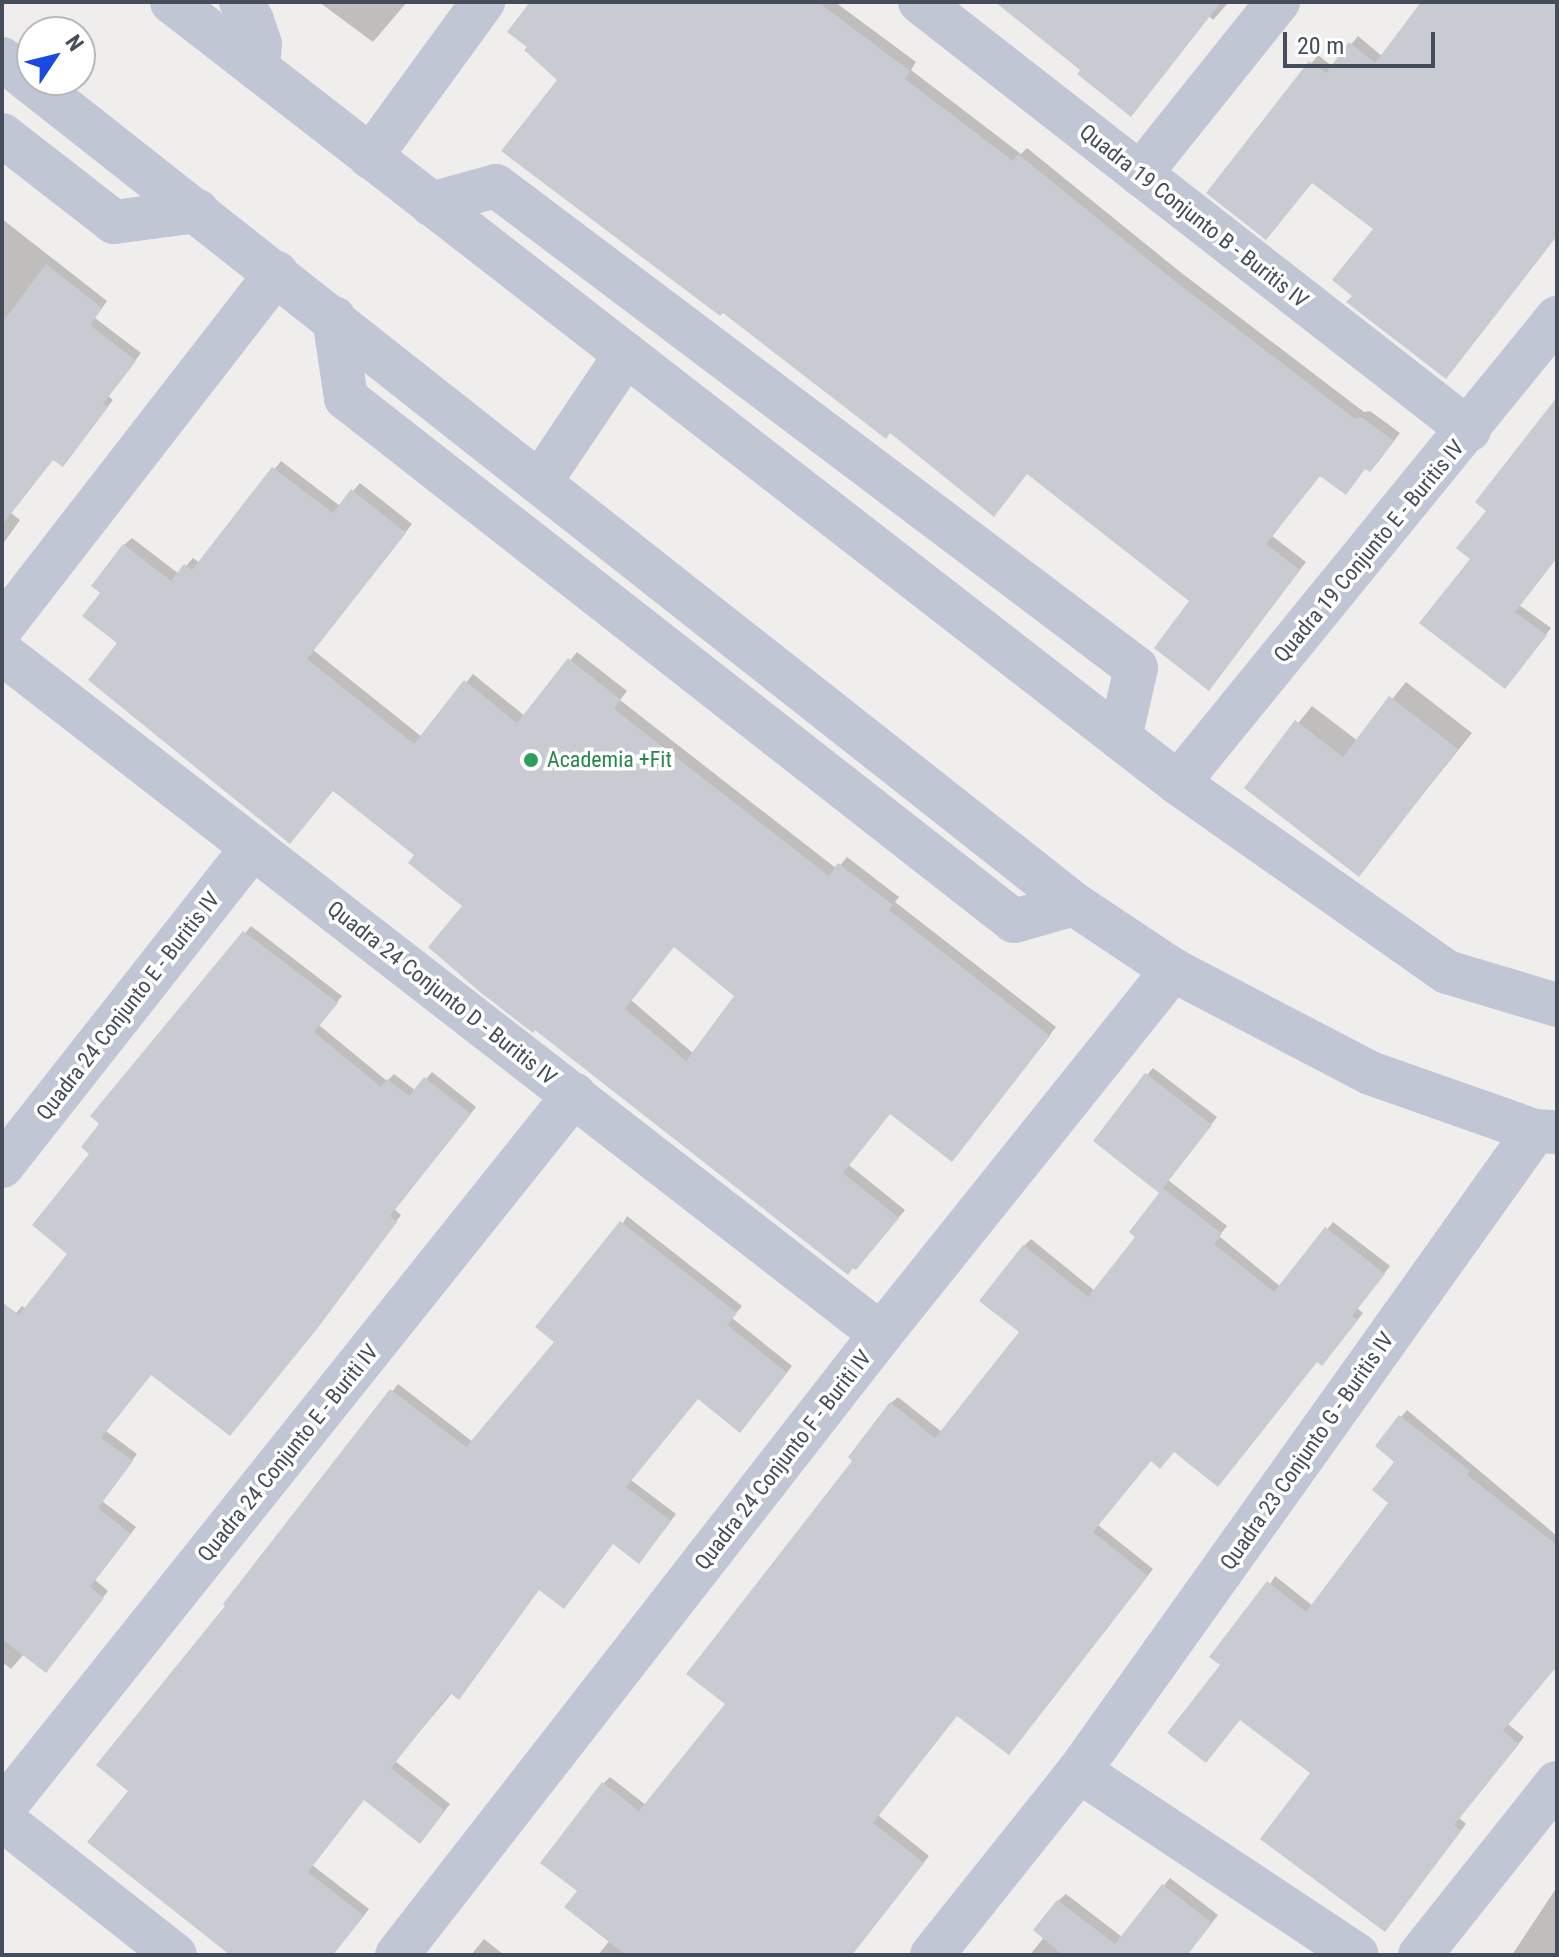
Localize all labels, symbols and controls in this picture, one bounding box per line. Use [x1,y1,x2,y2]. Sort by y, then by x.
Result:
north arrow [16,16,96,96]
scale bar [1287,16,1439,66]
text: N [60,30,89,56]
text: 20 m [1297,32,1344,60]
street label: Quadra 19 Conjunto B - Buritis IV [1074,118,1314,314]
street label: Quadra 19 Conjunto E - Buritis IV [1268,434,1470,668]
place label: Academia +Fit [547,747,672,773]
marker: Academia +Fit [522,751,540,769]
street label: Quadra 24 Conjunto E - Buritis IV [31,887,225,1125]
street label: Quadra 24 Conjunto D - Buritis IV [322,895,562,1091]
street label: Quadra 23 Conjunto G - Buritis IV [1215,1327,1399,1575]
street label: Quadra 24 Conjunto E - Buriti IV [192,1339,384,1567]
street label: Quadra 24 Conjunto F - Buriti IV [689,1345,877,1575]

